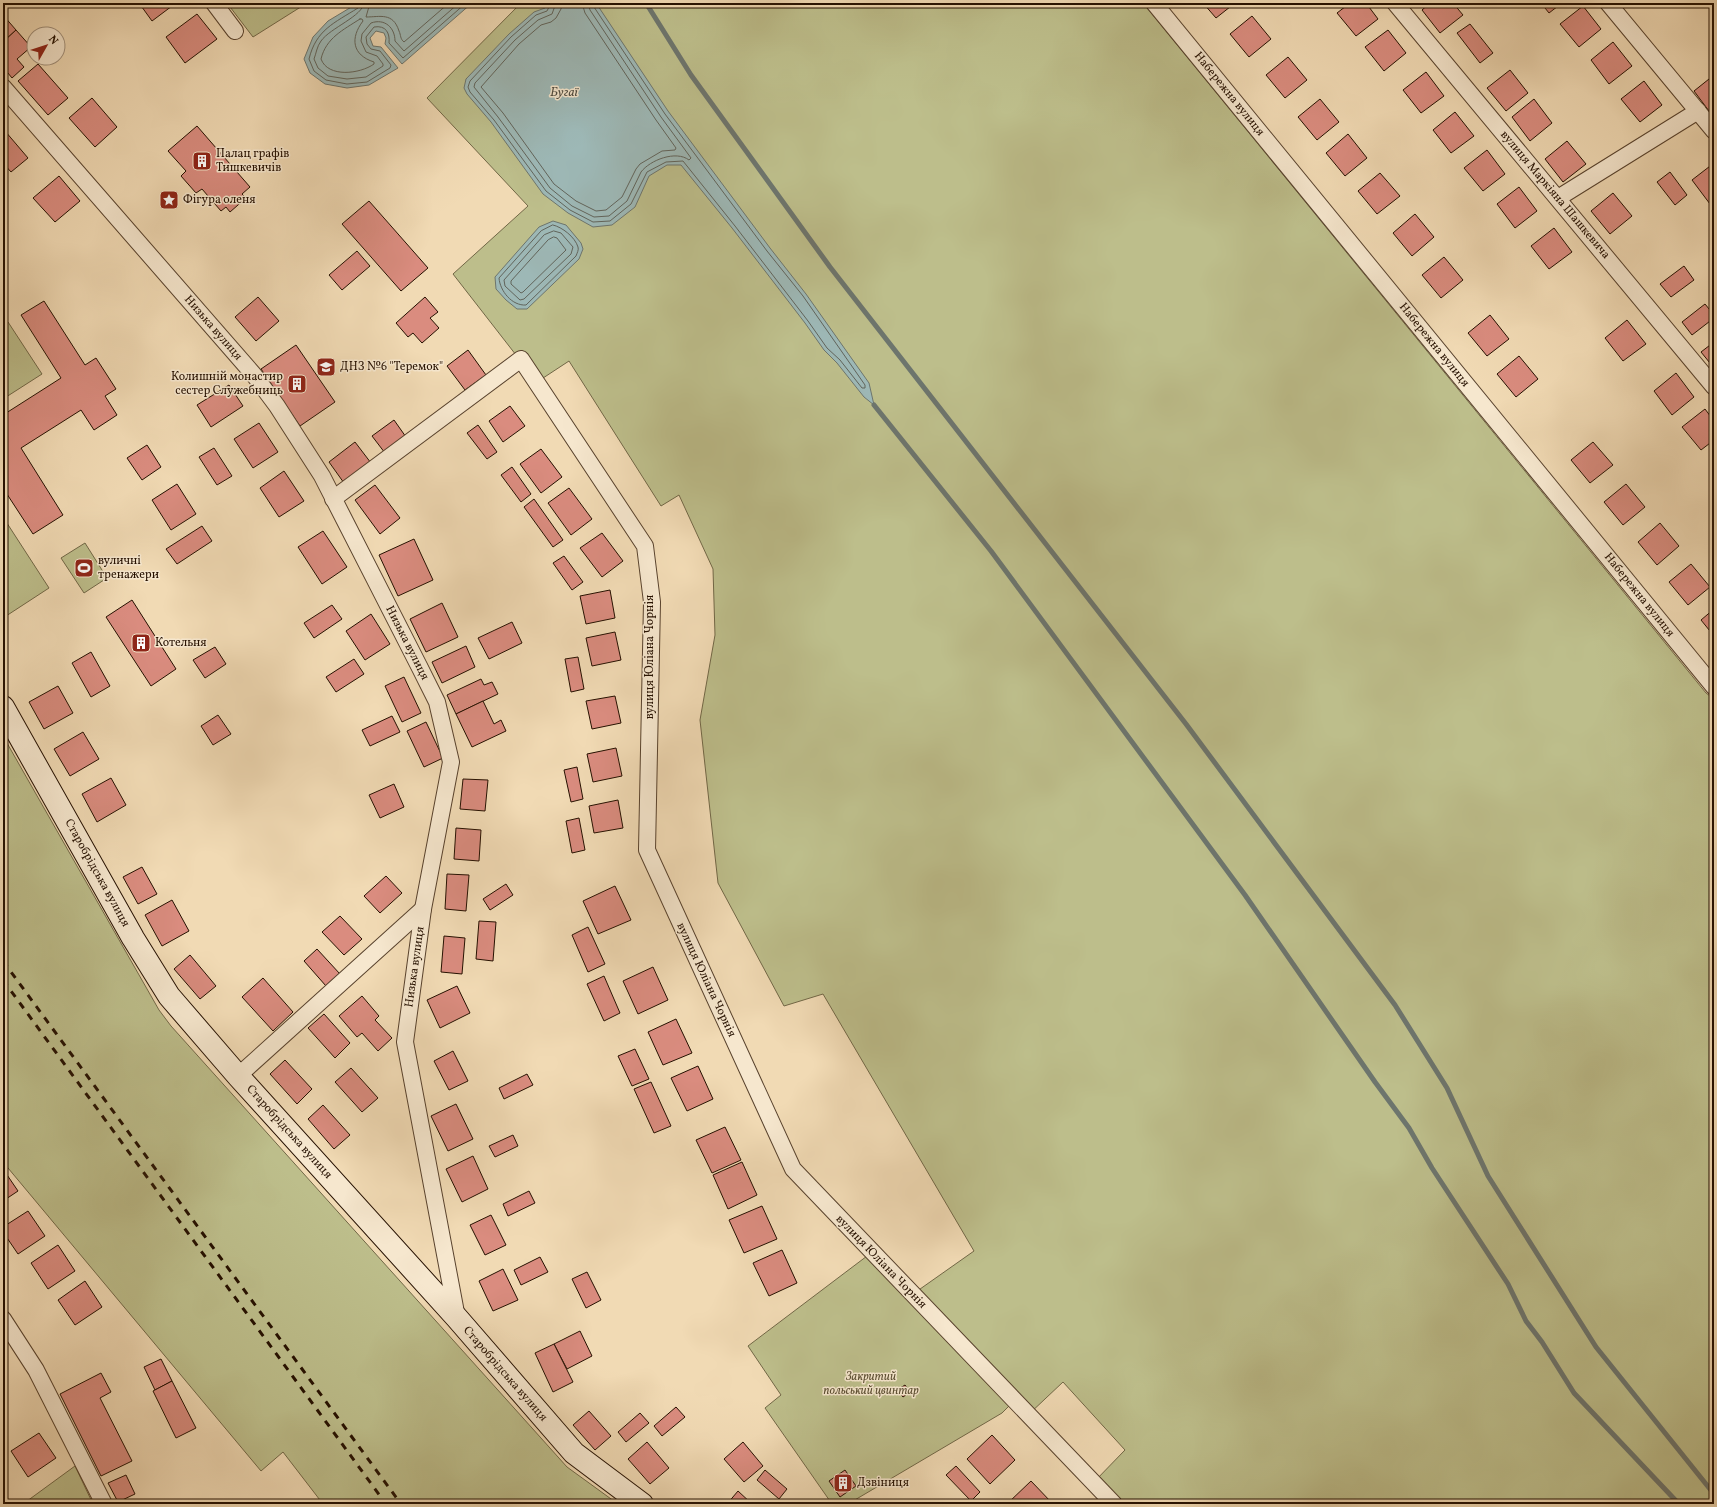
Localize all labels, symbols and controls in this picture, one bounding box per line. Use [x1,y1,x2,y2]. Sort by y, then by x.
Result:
north arrow [26,26,66,66]
text: N [44,33,61,48]
street label: Набережна вулиця [1190,49,1268,139]
water label: Бугаї [550,84,580,102]
street label: вулиця Маркіяна Шашкевича [1496,127,1614,263]
place label: Палац графів Тишкевичів [216,146,289,176]
building icon: Палац графів Тишкевичів [191,150,213,172]
place icon: Фігура оленя [158,189,180,211]
place label: Фігура оленя [183,192,255,208]
street label: Низька вулиця [180,292,246,364]
street label: Набережна вулиця [1395,300,1473,390]
school or university icon: ДНЗ №6 "Теремок" [315,356,337,378]
place label: ДНЗ №6 "Теремок" [340,359,443,375]
place label: Колишній монастир сестер Служебниць [171,369,283,399]
building icon: Колишній монастир сестер Служебниць [286,373,308,395]
street label: Набережна вулиця [1600,550,1678,640]
place label: вуличні тренажери [98,553,159,583]
sports icon: вуличні тренажери [73,557,95,579]
street label: вулиця Юліана Чорнія [642,595,658,719]
street label: Низька вулиця [381,603,433,683]
building icon: Котельня [130,632,152,654]
place label: Котельня [155,635,207,651]
street label: Старобрідська вулиця [61,816,133,930]
street label: вулиця Юліана Чорнія [672,920,740,1040]
street label: Низька вулиця [401,926,429,1008]
street label: Старобрідська вулиця [243,1082,335,1182]
street label: вулиця Юліана Чорнія [832,1212,930,1312]
street label: Старобрідська вулиця [459,1323,551,1425]
park label: Закритий польський цвинтар [823,1369,919,1399]
building icon: Дзвіниця [832,1472,854,1494]
place label: Дзвіниця [857,1475,909,1491]

